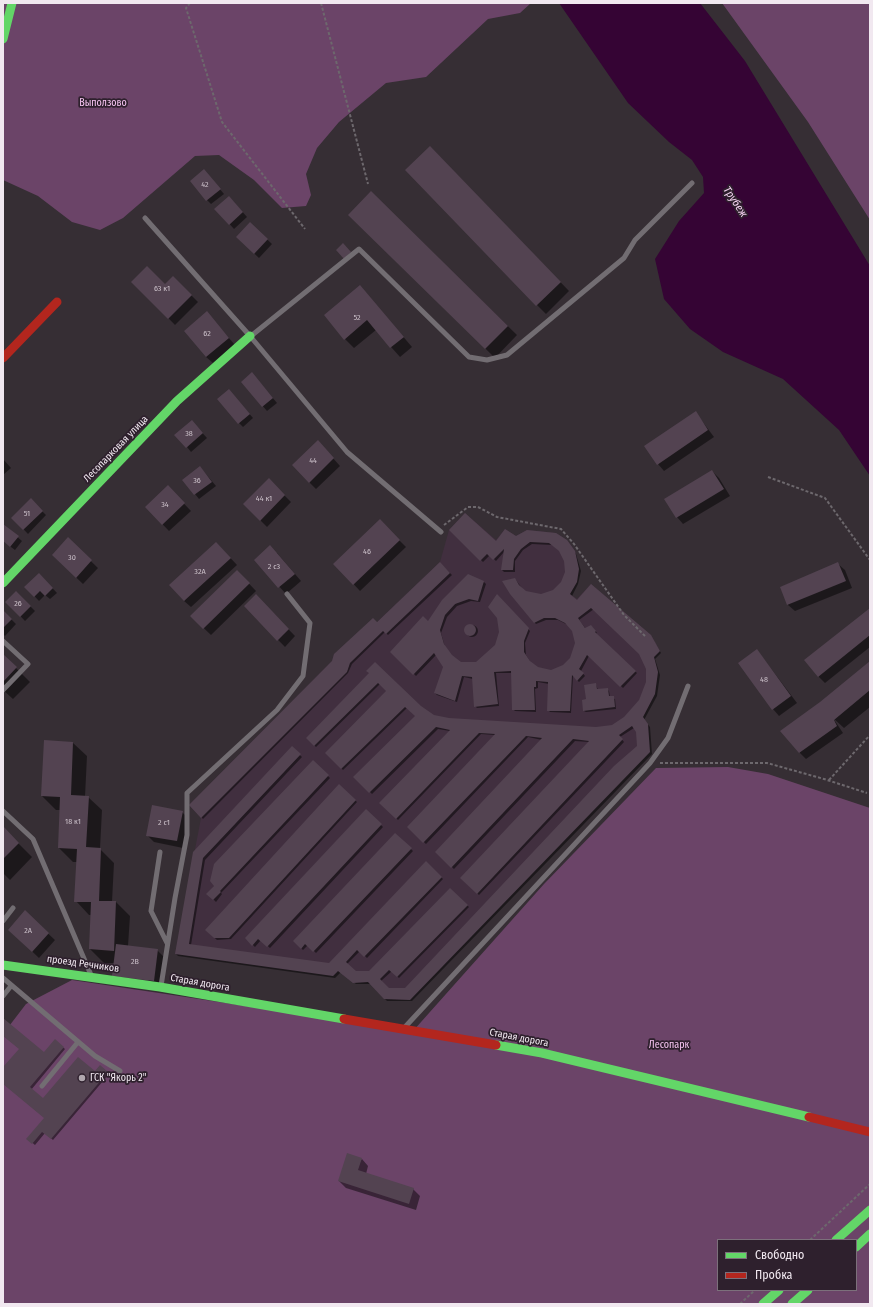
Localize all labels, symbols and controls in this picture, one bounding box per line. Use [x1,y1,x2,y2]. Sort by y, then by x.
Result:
park label: Выползово [79,97,127,109]
house number: 42 [201,180,209,190]
water label: Трубеж [720,184,750,220]
house number: 63 к1 [154,284,170,294]
house number: 52 [353,313,361,323]
house number: 62 [203,329,211,339]
street label: Лесопарковая улица [81,413,151,485]
house number: 38 [185,429,193,439]
house number: 44 [309,456,317,466]
house number: 36 [193,476,201,486]
house number: 44 к1 [256,494,272,504]
house number: 34 [161,500,169,510]
house number: 51 [24,509,30,519]
house number: 46 [363,547,371,557]
house number: 30 [68,553,76,563]
house number: 2 с3 [268,562,280,572]
house number: 32А [194,567,206,577]
house number: 26 [14,599,22,609]
house number: 48 [760,675,768,685]
house number: 18 к1 [65,817,81,827]
house number: 2 с1 [158,818,170,828]
house number: 2А [24,926,32,936]
street label: проезд Речников [46,953,120,975]
house number: 2В [131,957,139,967]
street label: Старая дорога [169,972,231,994]
street label: Старая дорога [488,1026,550,1050]
park label: Лесопарк [649,1039,689,1051]
place label: ГСК "Якорь 2" [90,1072,146,1084]
marker: ГСК "Якорь 2" [77,1073,87,1083]
legend [717,1239,857,1291]
text: Свободно [755,1248,804,1262]
text: Пробка [755,1268,793,1282]

